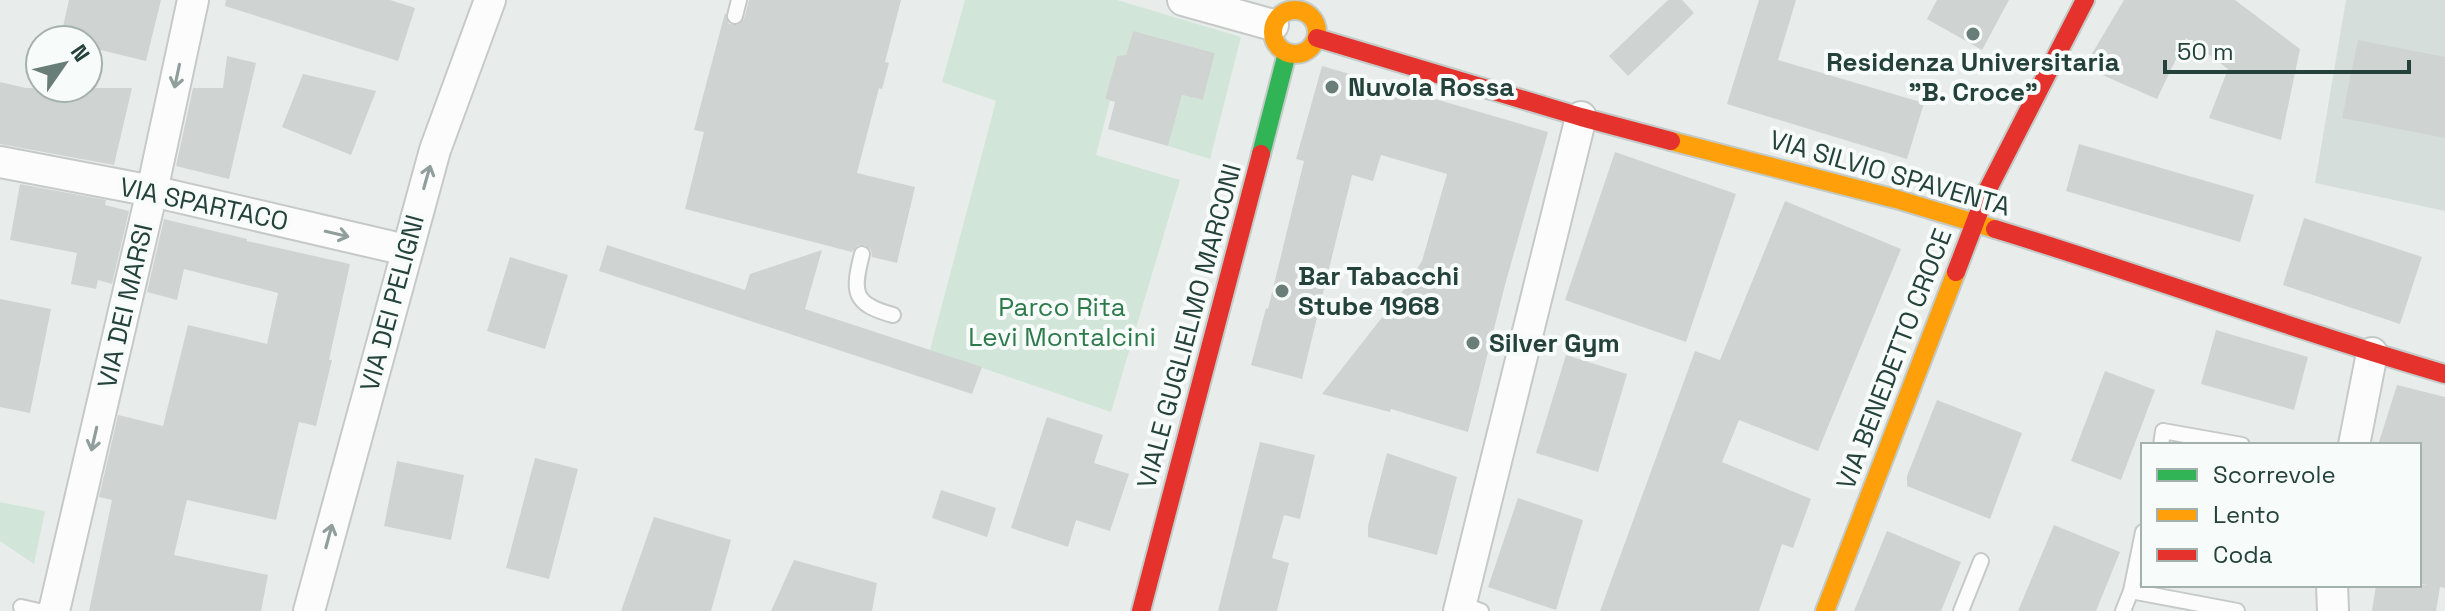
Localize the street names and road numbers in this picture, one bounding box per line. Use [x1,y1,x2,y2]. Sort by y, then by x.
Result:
street label: VIA SILVIO SPAVENTA [1766,122,2014,224]
street label: VIALE GUGLIELMO MARCONI [1129,160,1249,492]
street label: VIA SPARTACO [117,170,291,238]
street label: VIA DEI PELIGNI [352,211,432,395]
street label: VIA DEI MARSI [90,221,160,391]
street label: VIA BENEDETTO CROCE [1829,224,1959,494]

